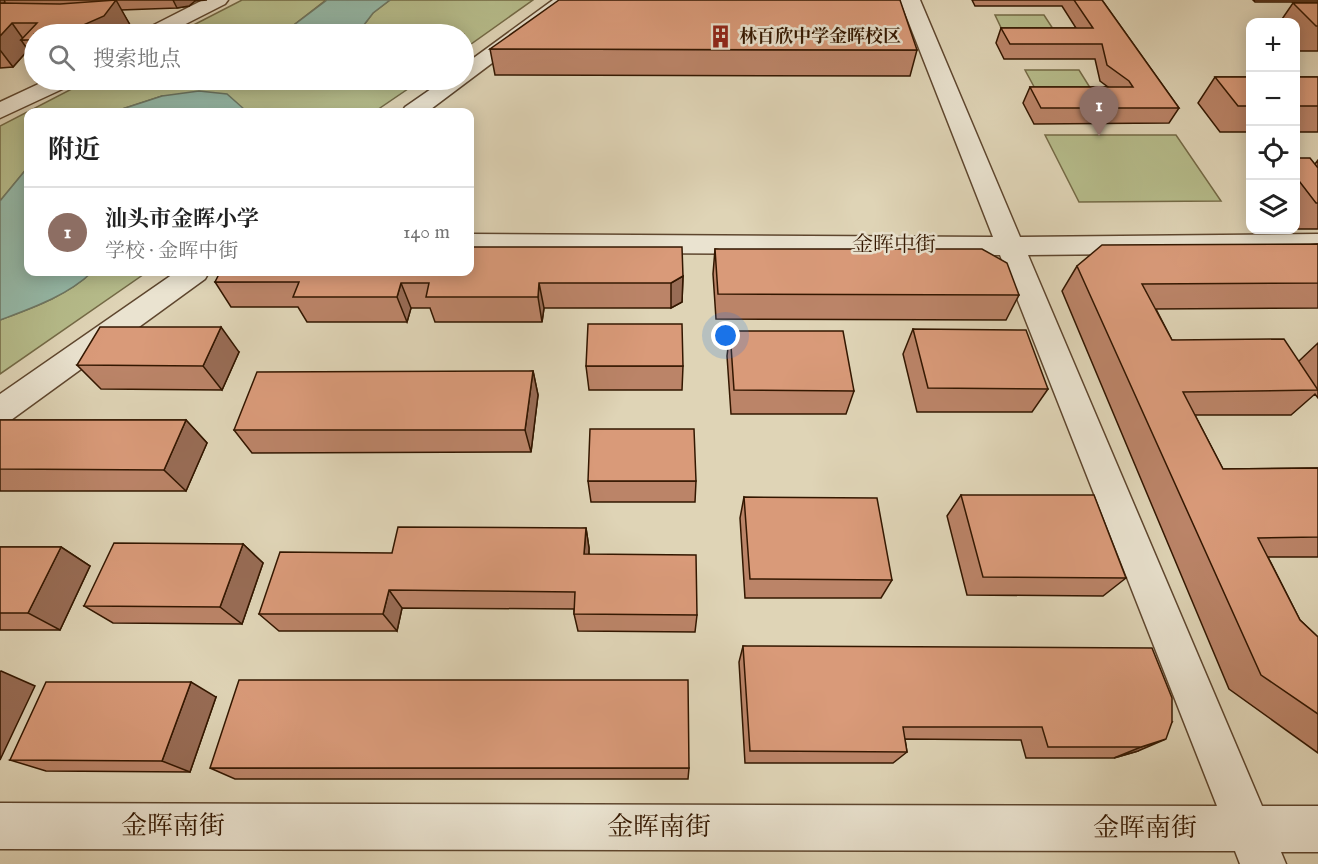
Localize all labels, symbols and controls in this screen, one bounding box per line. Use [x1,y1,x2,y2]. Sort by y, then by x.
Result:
map controls [1246,18,1300,234]
button: + [1246,18,1300,72]
search box [24,24,474,90]
building icon: 林百欣中学金晖校区 [708,24,734,50]
place label: 林百欣中学金晖校区 [739,26,901,49]
icon: search [45,41,78,74]
text: 搜索地点 [93,46,181,74]
button: − [1246,72,1300,126]
pin: 1 [1080,86,1118,136]
button: locate [1246,126,1300,180]
text: 附近 [48,134,100,167]
button: layers [1246,180,1300,234]
text: 汕头市金晖小学 [105,206,259,234]
text: 1 [64,220,71,245]
text: 140 m [403,220,450,245]
street label: 金晖中街 [852,232,936,259]
text: 学校 · 金晖中街 [105,239,238,264]
your location [711,321,740,350]
street label: 金晖南街 [121,810,225,843]
street label: 金晖南街 [607,811,711,844]
street label: 金晖南街 [1093,812,1197,845]

